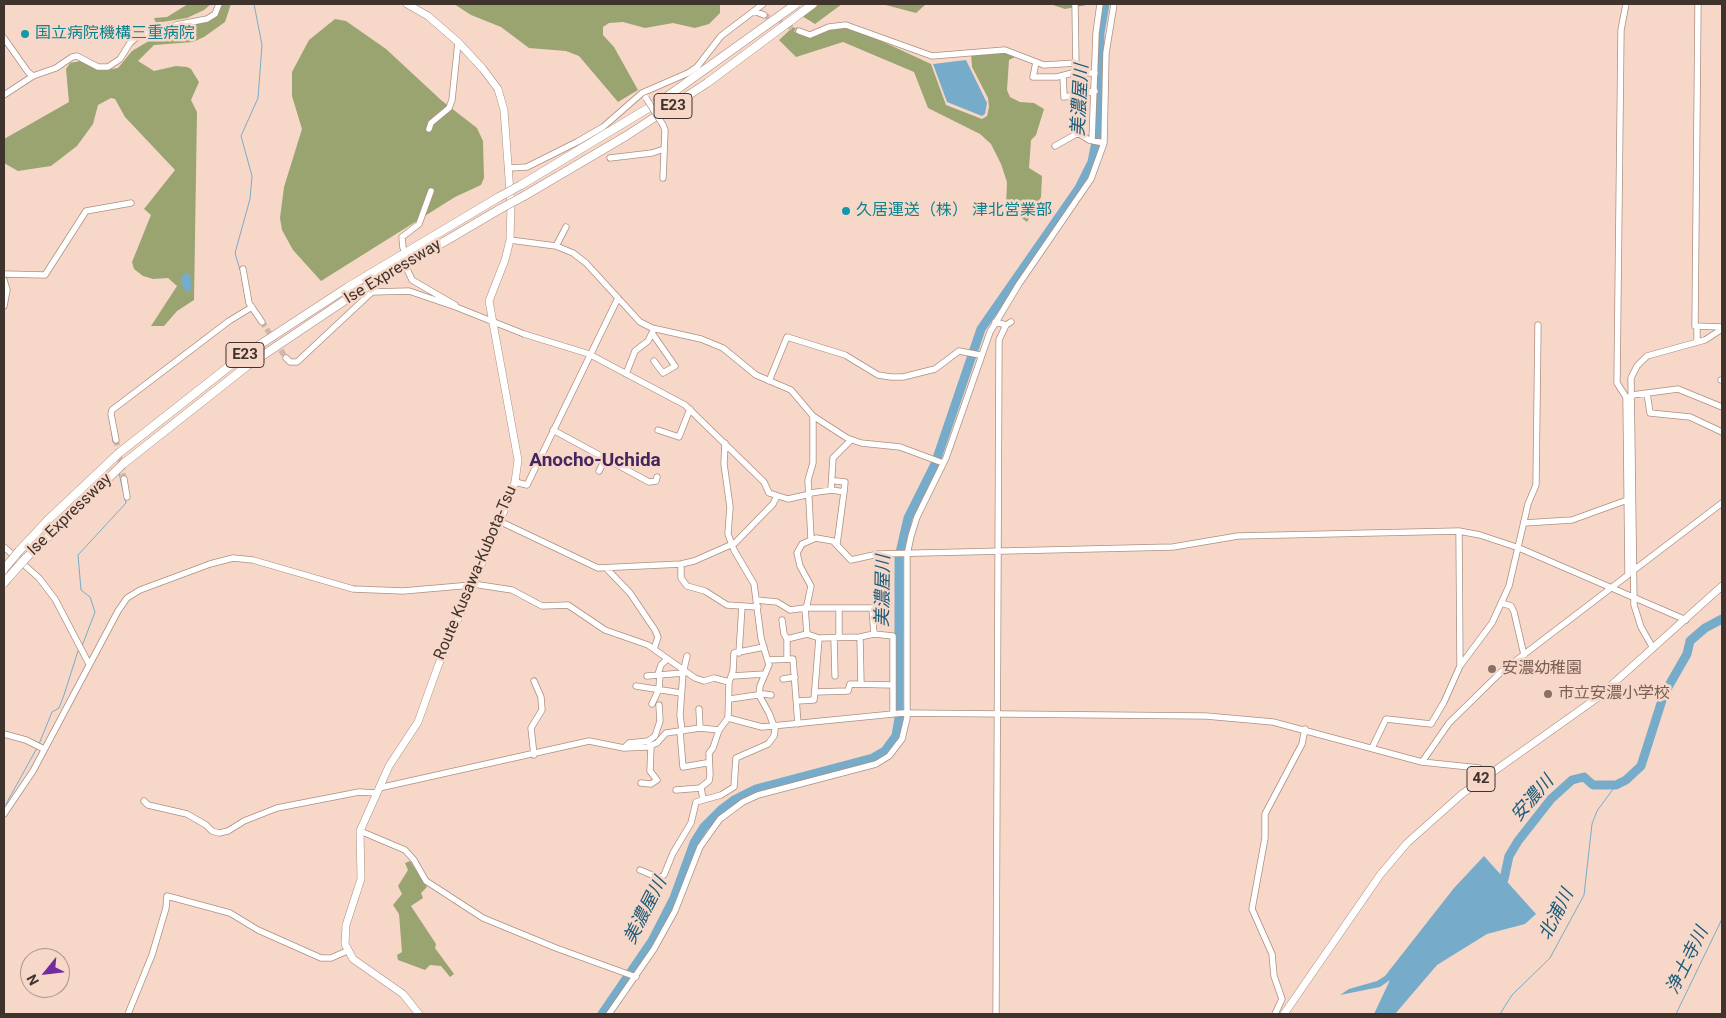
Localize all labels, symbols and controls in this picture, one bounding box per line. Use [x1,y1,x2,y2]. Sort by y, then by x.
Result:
place label: 国立病院機構三重病院 [35,24,195,44]
marker: 国立病院機構三重病院 [19,28,31,40]
water label: 美濃屋川 [1068,63,1094,137]
road number: E23 [654,94,692,118]
place label: 久居運送（株） 津北営業部 [856,201,1052,221]
marker: 久居運送（株） 津北営業部 [840,205,852,217]
street label: Ise Expressway [341,236,445,308]
road number: E23 [226,342,264,368]
district label: Anocho-Uchida [529,450,661,472]
street label: Ise Expressway [24,470,116,560]
street label: Route Kusawa-Kubota-Tsu [431,483,521,663]
water label: 美濃屋川 [873,555,895,627]
place label: 安濃幼稚園 [1502,659,1582,679]
marker: 安濃幼稚園 [1486,663,1498,675]
place label: 市立安濃小学校 [1558,684,1670,704]
marker: 市立安濃小学校 [1542,688,1554,700]
road number: 42 [1467,766,1495,792]
water label: 安濃川 [1507,772,1559,826]
water label: 美濃屋川 [620,874,672,948]
water label: 北浦川 [1535,886,1579,944]
water label: 浄土寺川 [1663,924,1713,998]
north arrow [20,948,70,998]
text: N [23,972,42,988]

